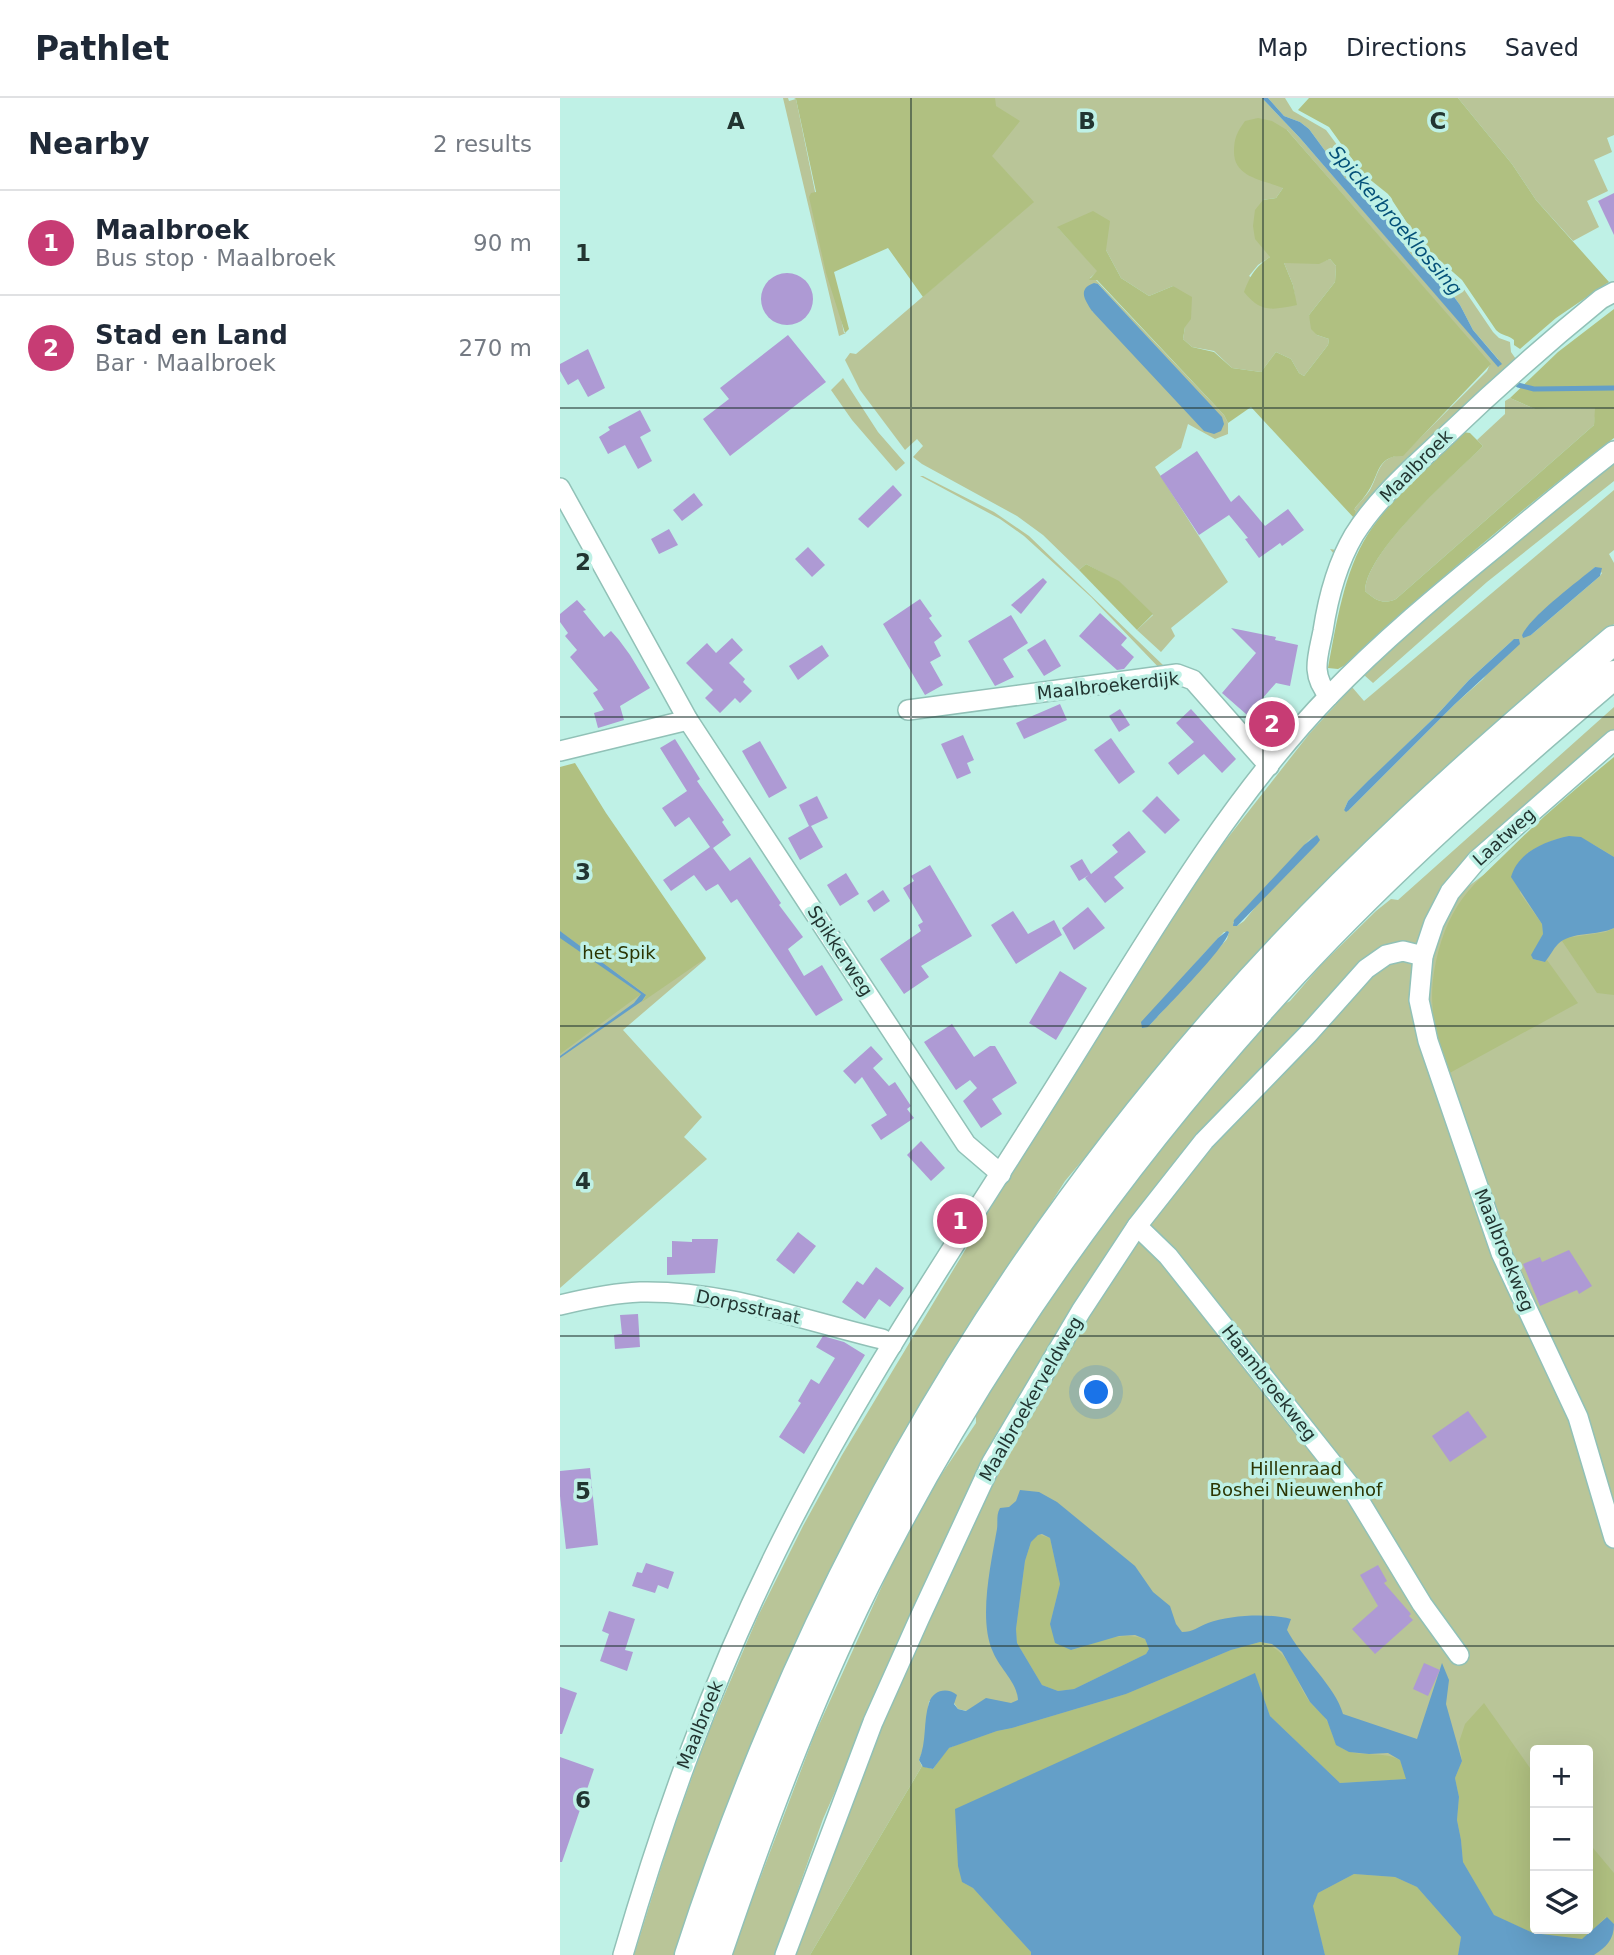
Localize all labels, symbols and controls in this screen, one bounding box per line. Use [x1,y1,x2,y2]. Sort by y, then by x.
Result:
text: Pathlet [35,29,169,68]
text: Map [1257,34,1308,62]
text: Directions [1346,34,1467,62]
text: Saved [1505,34,1579,62]
text: A [727,108,745,134]
text: B [1078,108,1096,134]
text: C [1430,108,1446,134]
text: Nearby [28,126,150,161]
text: 2 results [433,131,532,157]
water label: Spickerbroeklossing [1325,141,1467,299]
text: Maalbroek [95,215,249,245]
text: 1 [43,230,59,256]
text: 90 m [473,230,532,256]
text: 1 [575,240,591,266]
text: Bus stop · Maalbroek [95,245,336,271]
text: Stad en Land [95,320,288,350]
text: 2 [43,335,59,361]
text: 270 m [458,335,532,361]
text: Bar · Maalbroek [95,350,276,376]
street label: Maalbroek [1375,425,1457,506]
text: 2 [575,549,591,575]
street label: Maalbroekerdijk [1036,668,1181,703]
pin: 2 [1249,698,1295,750]
street label: Laatweg [1468,803,1539,870]
text: 3 [575,859,591,885]
street label: Spikkerweg [803,901,877,1000]
park label: het Spik [582,942,656,963]
text: 4 [575,1168,591,1194]
street label: Maalbroekweg [1470,1185,1539,1314]
pin: 1 [937,1195,983,1247]
street label: Dorpsstraat [694,1285,802,1328]
street label: Maalbroekerveldweg [975,1313,1086,1485]
street label: Haambroekweg [1218,1321,1321,1445]
your location [1079,1375,1113,1409]
park label: Hillenraad Boshei Nieuwenhof [1210,1458,1383,1500]
text: 5 [575,1478,591,1504]
street label: Maalbroek [672,1677,727,1772]
map controls [1530,1745,1593,1934]
button: + [1530,1745,1593,1808]
text: 6 [575,1787,591,1813]
button: − [1530,1808,1593,1871]
button: layers [1530,1871,1593,1934]

